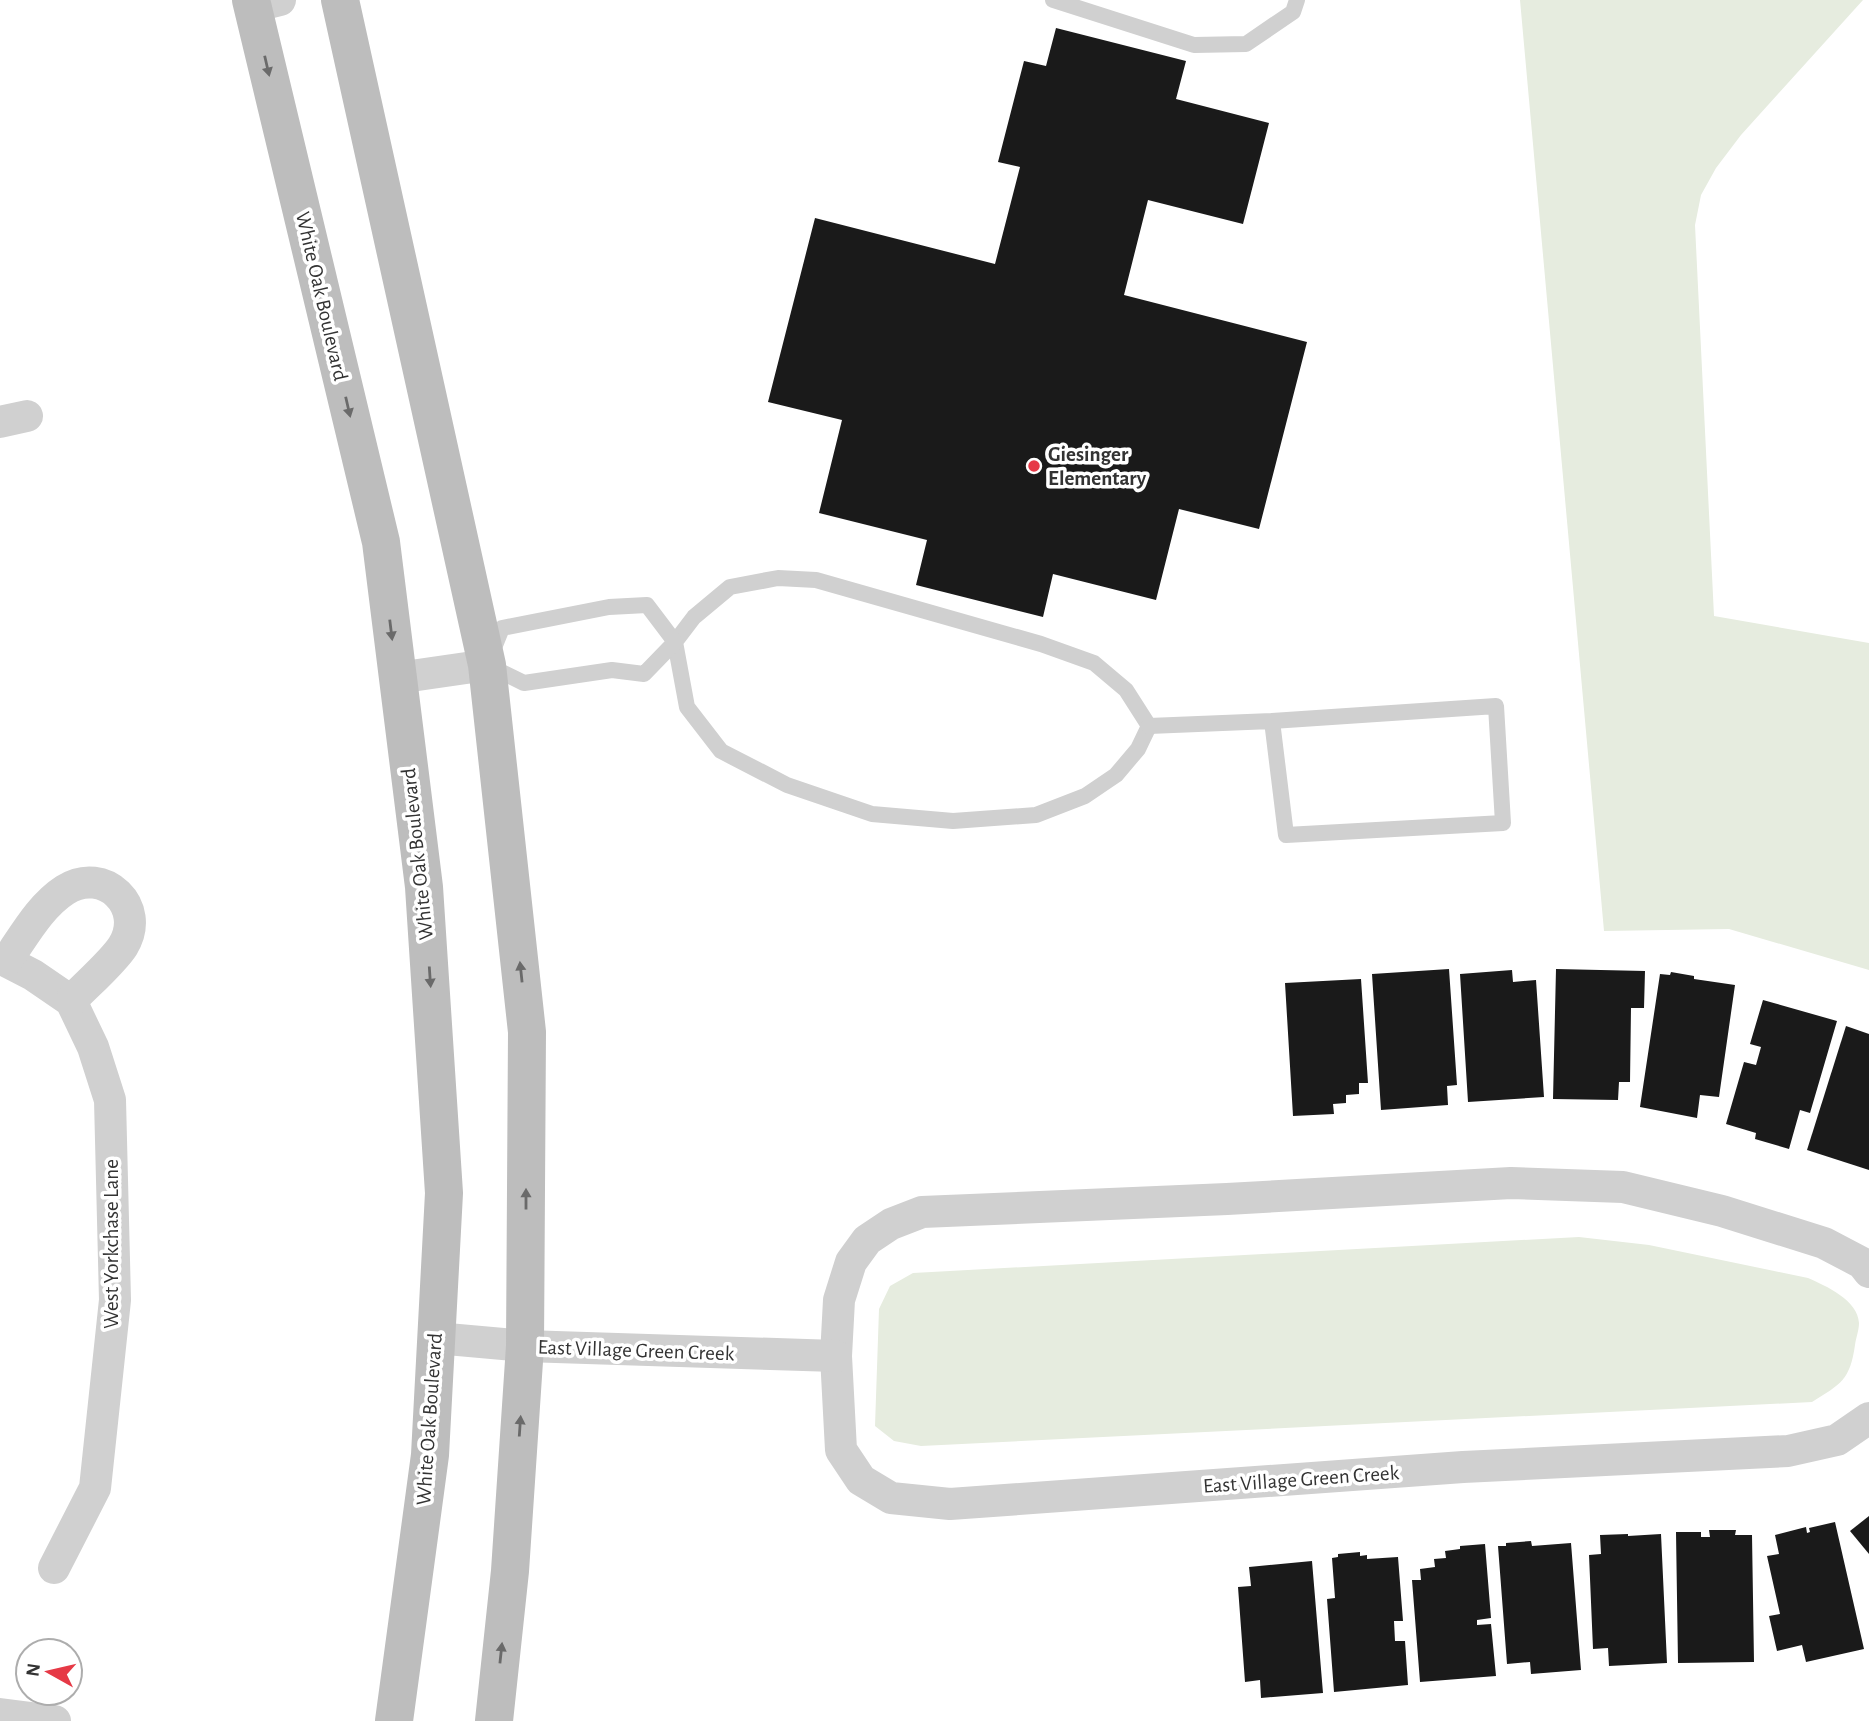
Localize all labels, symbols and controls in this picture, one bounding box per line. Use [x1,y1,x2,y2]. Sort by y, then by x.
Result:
one-way arrow [262,55,273,77]
street label: White Oak Boulevard [292,210,351,383]
one-way arrow [343,396,354,418]
place label: Giesinger Elementary [1048,444,1147,489]
marker: Giesinger Elementary [1026,458,1042,474]
one-way arrow [386,619,397,641]
street label: White Oak Boulevard [398,767,437,941]
one-way arrow [515,961,526,983]
one-way arrow [424,967,435,989]
street label: West Yorkchase Lane [101,1159,122,1329]
one-way arrow [520,1188,532,1210]
street label: White Oak Boulevard [413,1332,446,1506]
street label: East Village Green Creek [537,1337,735,1364]
one-way arrow [514,1415,525,1437]
street label: East Village Green Creek [1202,1462,1400,1497]
north arrow [14,1637,84,1707]
one-way arrow [496,1642,507,1664]
text: N [23,1662,44,1678]

